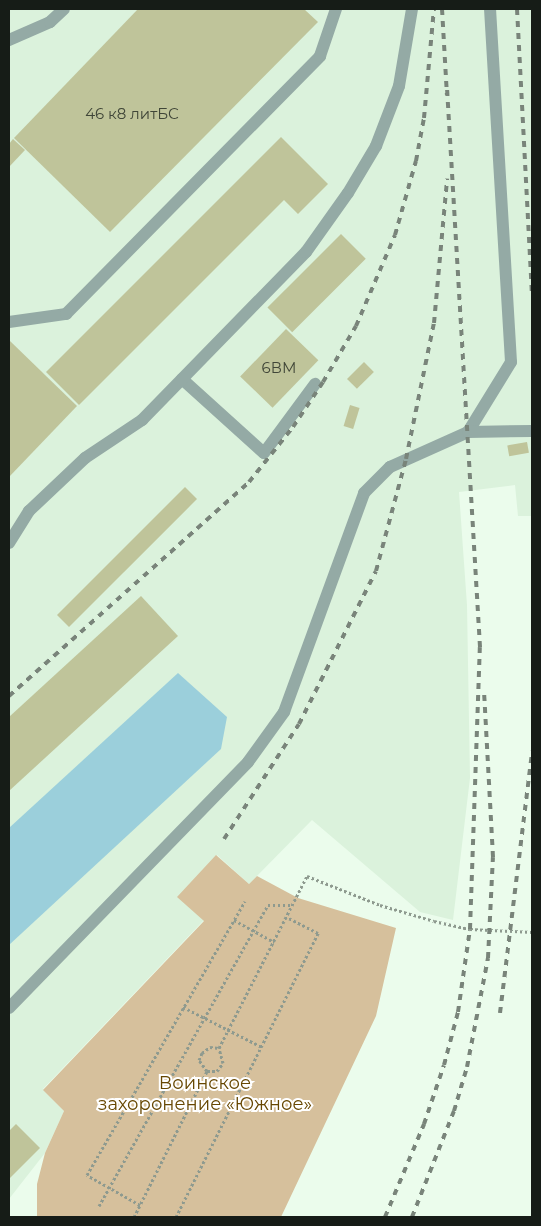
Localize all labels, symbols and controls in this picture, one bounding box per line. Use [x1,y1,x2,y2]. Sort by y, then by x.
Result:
house number: 46 к8 литБС [85,105,179,123]
house number: 6ВМ [262,359,296,377]
park label: Воинское захоронение «Южное» [98,1073,312,1116]

